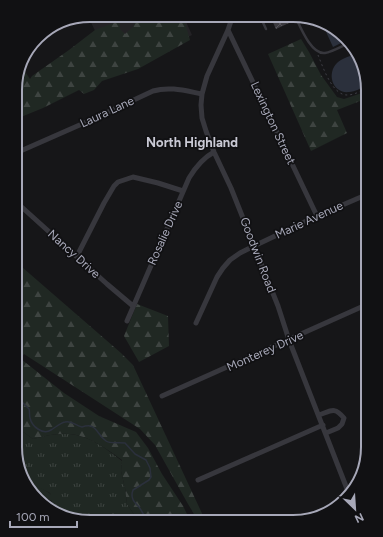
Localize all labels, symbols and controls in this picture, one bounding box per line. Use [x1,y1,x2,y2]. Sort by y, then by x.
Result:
street label: Lexington Street [248,79,298,167]
street label: Laura Lane [78,93,137,131]
district label: North Highland [146,135,238,150]
street label: Rosalie Drive [145,198,186,267]
street label: Marie Avenue [273,198,346,242]
street label: Goodwin Road [237,215,279,295]
street label: Nancy Drive [45,227,103,281]
street label: Monterey Drive [225,328,306,374]
north arrow [335,489,375,529]
scale bar [10,503,77,529]
text: 100 m [16,510,50,524]
text: N [352,510,366,525]

